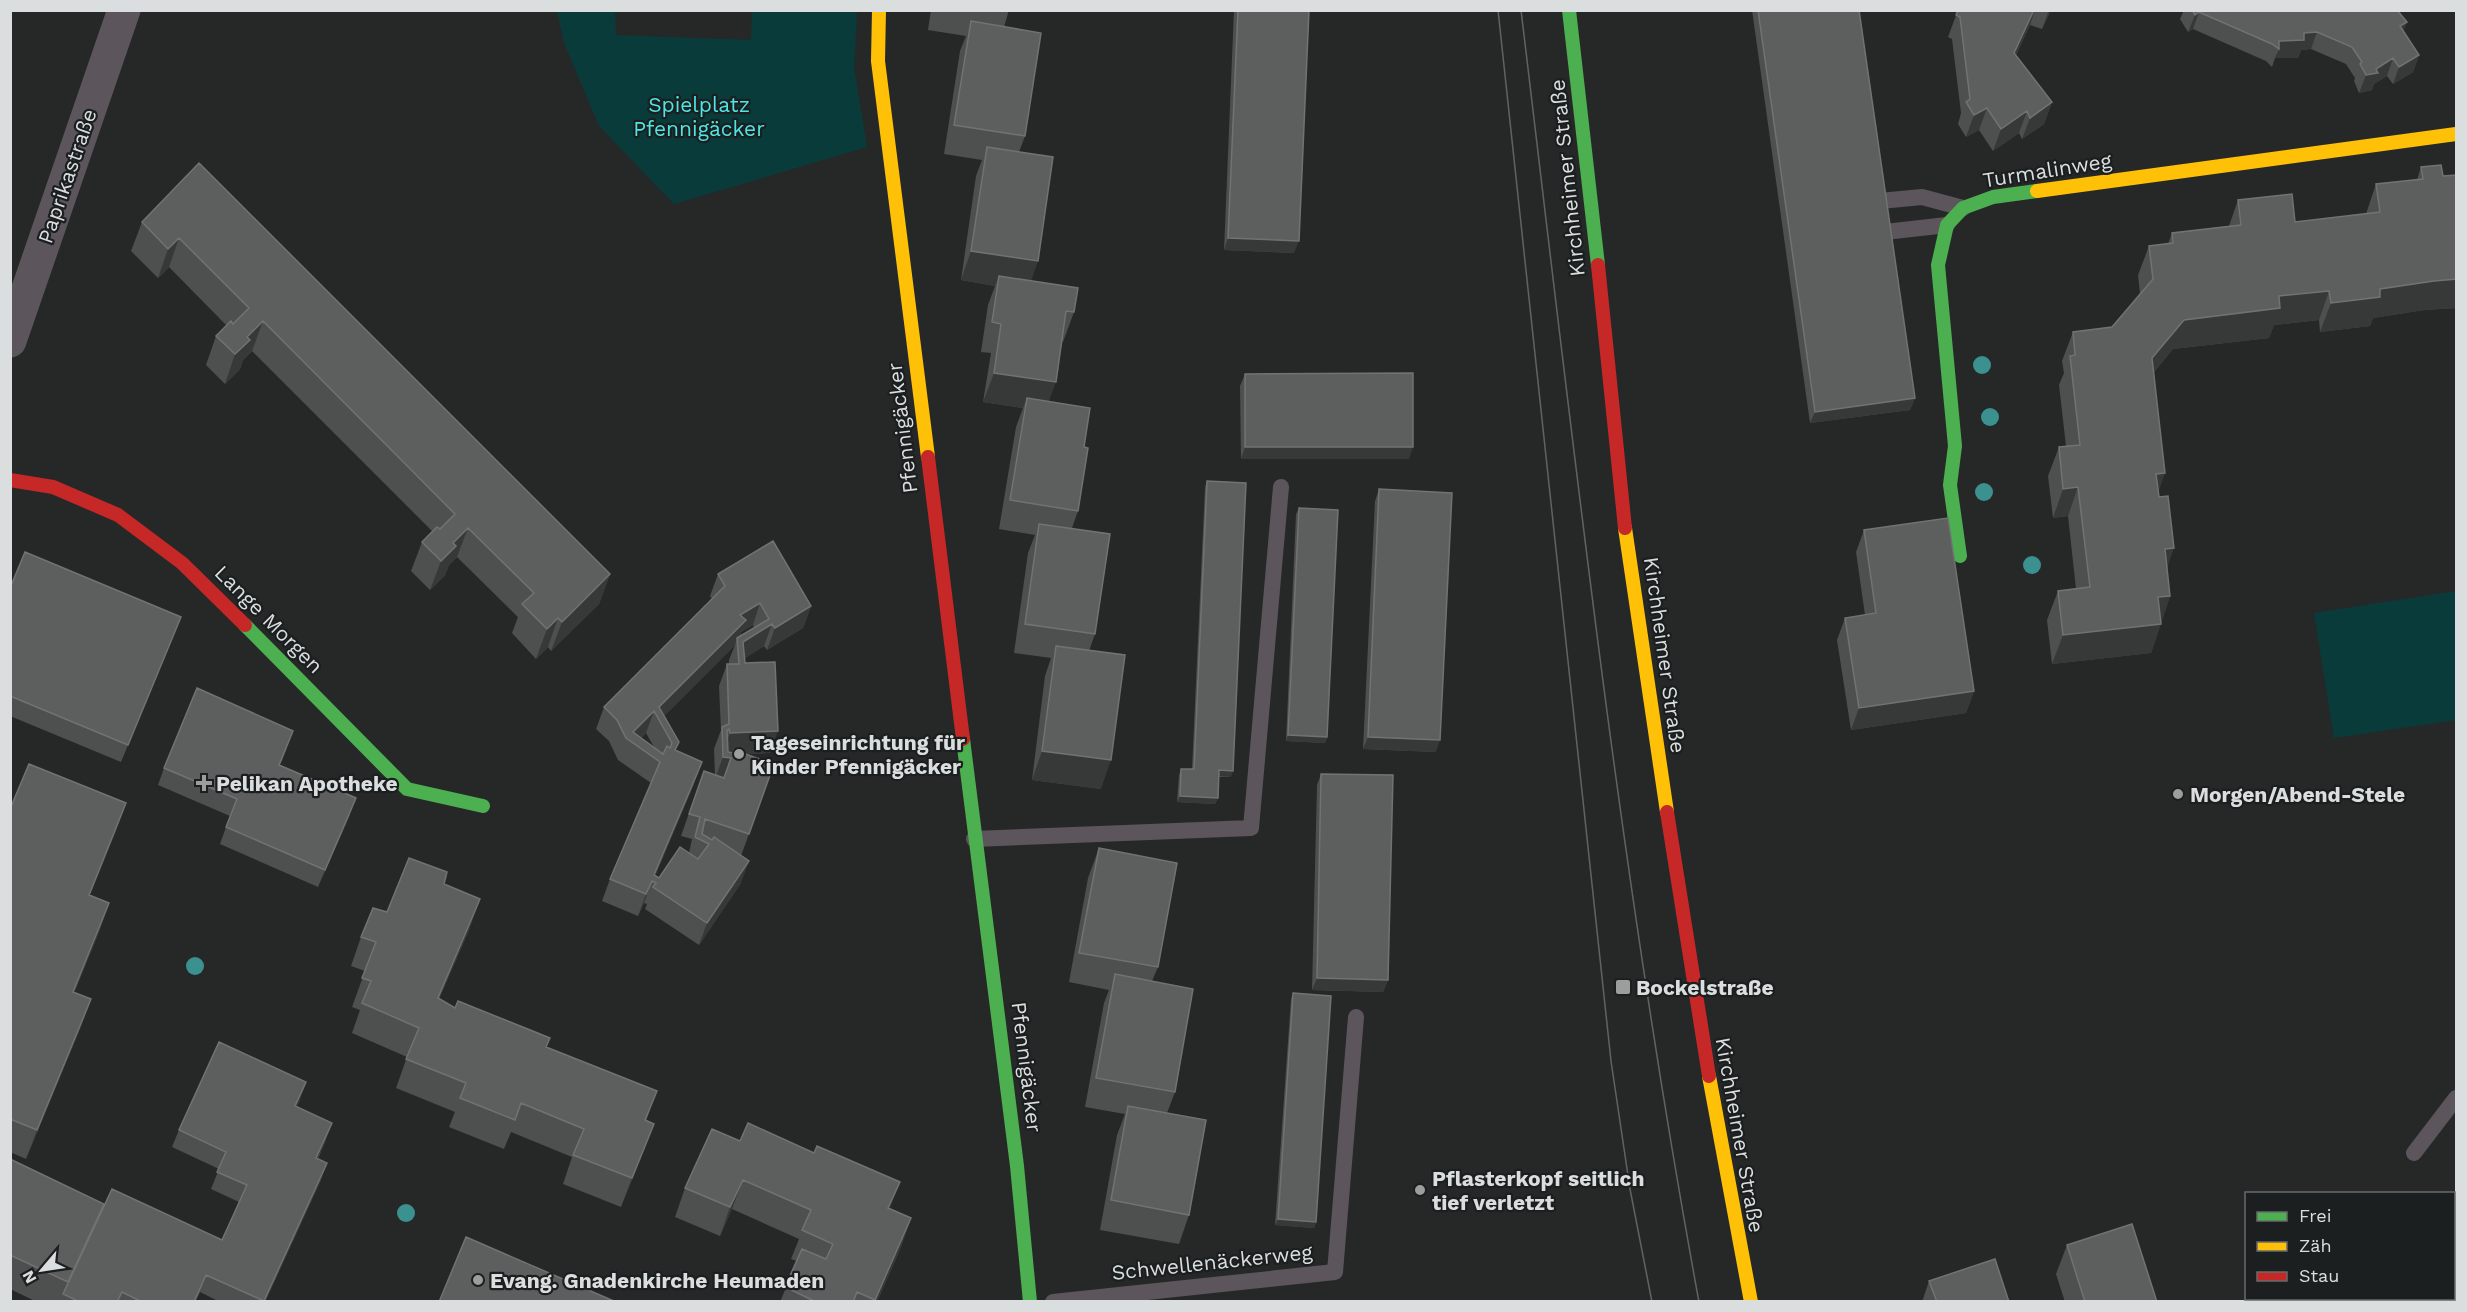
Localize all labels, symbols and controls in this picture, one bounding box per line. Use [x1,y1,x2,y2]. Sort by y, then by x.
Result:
street label: Kirchheimer Straße [1544,78,1590,278]
park label: Spielplatz Pfennigäcker [633,92,765,141]
street label: Paprikastraße [32,105,102,247]
street label: Turmalinweg [1981,147,2114,193]
street label: Pfennigäcker [882,361,922,495]
street label: Kirchheimer Straße [1639,555,1691,755]
street label: Lange Morgen [210,560,328,678]
place label: Tageseinrichtung für Kinder Pfennigäcker [751,730,965,779]
marker: Tageseinrichtung für Kinder Pfennigäcker [732,747,746,761]
place label: Pelikan Apotheke [216,771,398,796]
marker: Pelikan Apotheke [197,776,211,790]
place label: Morgen/Abend-Stele [2190,782,2405,807]
marker: Morgen/Abend-Stele [2171,787,2185,801]
place label: Bockelstraße [1636,975,1774,1000]
marker: Bockelstraße [1614,978,1632,996]
street label: Pfennigäcker [1007,1000,1047,1134]
street label: Kirchheimer Straße [1711,1035,1769,1235]
place label: Pflasterkopf seitlich tief verletzt [1432,1166,1645,1215]
marker: Pflasterkopf seitlich tief verletzt [1413,1183,1427,1197]
legend [2245,1192,2455,1300]
text: Frei [2299,1205,2331,1226]
text: Zäh [2299,1235,2332,1256]
street label: Schwellenäckerweg [1110,1239,1314,1285]
north arrow [12,1240,72,1300]
text: Stau [2299,1265,2339,1286]
text: N [18,1267,41,1287]
place label: Evang. Gnadenkirche Heumaden [490,1268,824,1293]
marker: Evang. Gnadenkirche Heumaden [471,1273,485,1287]

